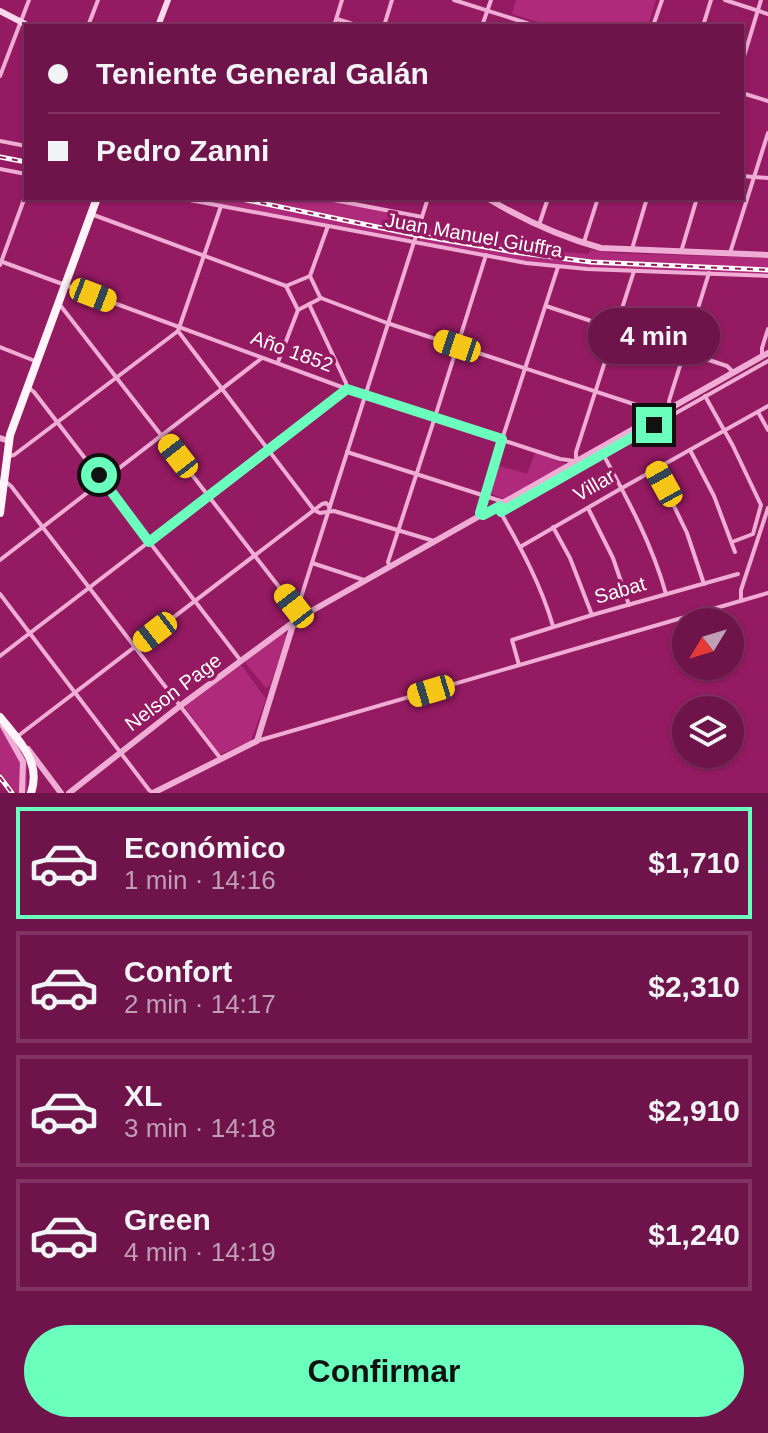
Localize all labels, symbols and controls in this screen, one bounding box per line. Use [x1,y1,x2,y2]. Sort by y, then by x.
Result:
text: Teniente General Galán [96,57,429,90]
text: Pedro Zanni [96,134,269,167]
street label: Juan Manuel Giuffra [384,209,565,262]
car [66,275,120,315]
callout: 4 min [588,309,720,365]
text: 4 min [620,321,688,351]
street label: Año 1852 [248,326,336,376]
car [430,327,484,365]
route end [636,407,672,443]
car [154,430,202,482]
route start [81,457,117,493]
car [642,457,686,511]
street label: Villar [569,464,619,506]
street label: Sabat [592,572,649,608]
car [270,580,318,632]
car [129,608,181,656]
north arrow [672,608,744,680]
map controls [672,608,744,768]
street label: Nelson Page [121,649,225,735]
car [405,673,457,709]
button: layers [672,696,744,768]
icon: car [28,827,100,899]
text: Económico [124,831,286,864]
text: $1,710 [648,846,740,879]
text: 1 min · 14:16 [124,865,276,895]
icon: car [28,951,100,1023]
text: Confort [124,955,232,988]
text: $2,310 [648,970,740,1003]
text: 2 min · 14:17 [124,989,276,1019]
icon: car [28,1075,100,1147]
text: XL [124,1079,162,1112]
text: $2,910 [648,1094,740,1127]
text: 3 min · 14:18 [124,1113,276,1143]
icon: car [28,1199,100,1271]
text: Green [124,1203,211,1236]
text: $1,240 [648,1218,740,1251]
text: 4 min · 14:19 [124,1237,276,1267]
button: Confirmar [24,1325,744,1417]

